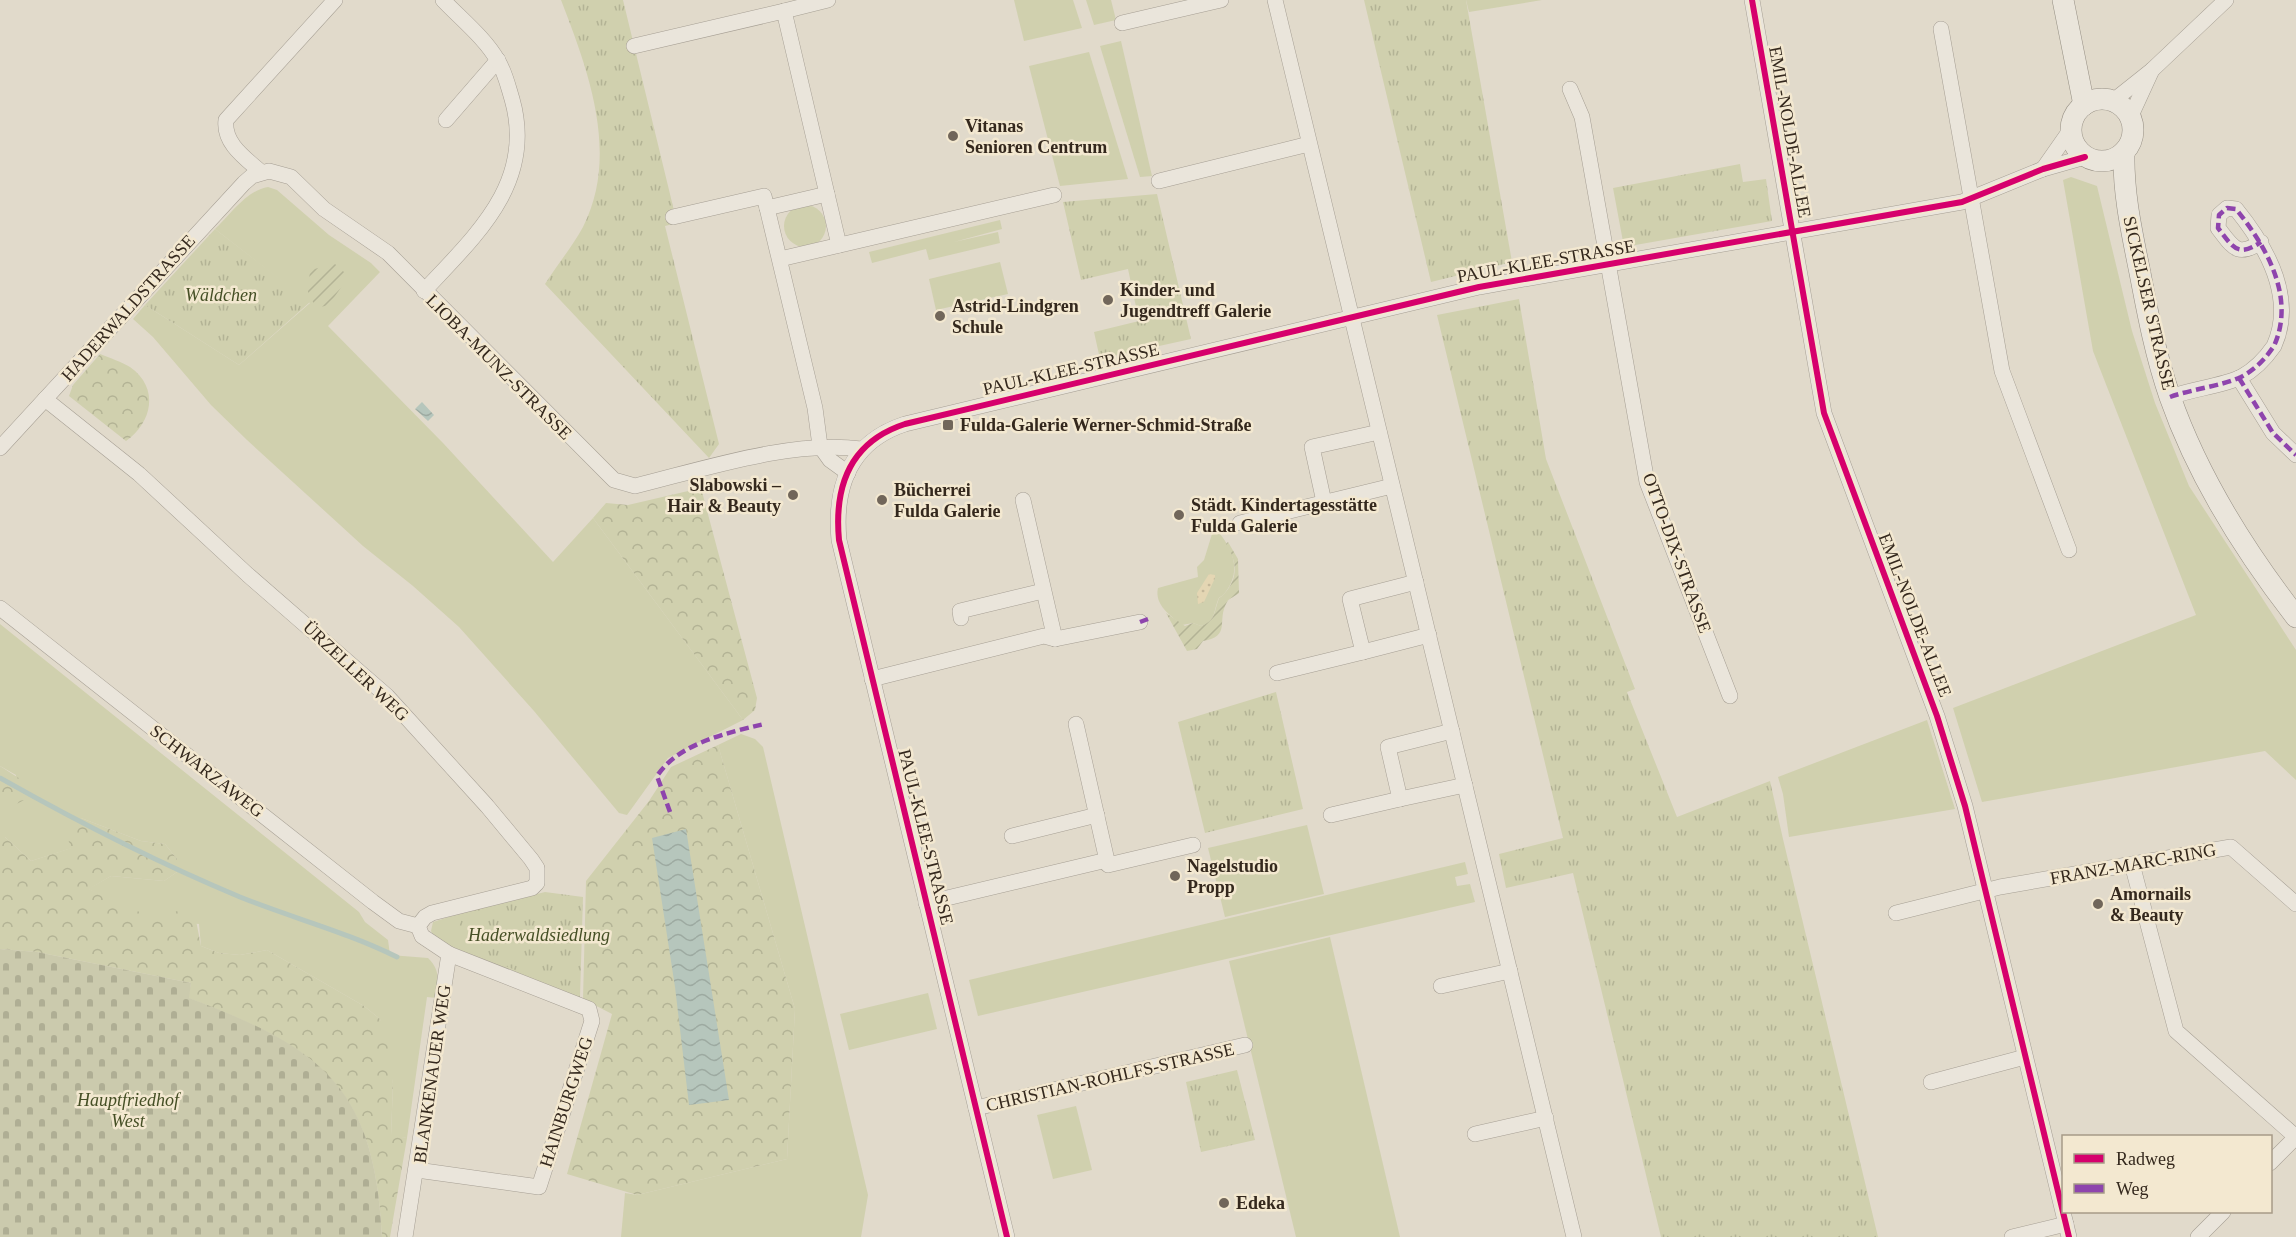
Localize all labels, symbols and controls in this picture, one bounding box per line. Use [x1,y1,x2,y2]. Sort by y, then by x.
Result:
street label: EMIL-NOLDE-ALLEE [1765,45,1815,219]
place label: Vitanas Senioren Centrum [965,116,1107,157]
marker: Vitanas Senioren Centrum [946,129,960,143]
street label: SICKELSER STRASSE [2119,214,2179,392]
street label: HADERWALDSTRASSE [57,231,199,385]
street label: PAUL-KLEE-STRASSE [1455,235,1637,287]
place label: Kinder- und Jugendtreff Galerie [1120,280,1271,321]
park label: Wäldchen [185,285,257,305]
street label: LIOBA-MUNZ-STRASSE [422,290,576,444]
marker: Kinder- und Jugendtreff Galerie [1101,293,1115,307]
place label: Astrid-Lindgren Schule [952,296,1079,337]
marker: Astrid-Lindgren Schule [933,309,947,323]
street label: PAUL-KLEE-STRASSE [981,339,1161,399]
place label: Fulda-Galerie Werner-Schmid-Straße [960,415,1251,435]
marker: Fulda-Galerie Werner-Schmid-Straße [941,418,955,432]
street label: OTTO-DIX-STRASSE [1639,470,1715,636]
place label: Slabowski – Hair & Beauty [667,475,782,516]
place label: Bücherrei Fulda Galerie [894,480,1001,521]
marker: Slabowski – Hair & Beauty [786,488,800,502]
marker: Bücherrei Fulda Galerie [875,493,889,507]
place label: Städt. Kindertagesstätte Fulda Galerie [1191,495,1377,536]
marker: Städt. Kindertagesstätte Fulda Galerie [1172,508,1186,522]
street label: EMIL-NOLDE-ALLEE [1874,530,1956,700]
street label: ÜRZELLER WEG [299,617,413,725]
street label: SCHWARZAWEG [146,720,268,822]
street label: PAUL-KLEE-STRASSE [894,747,958,927]
street label: FRANZ-MARC-RING [2049,840,2217,888]
place label: Nagelstudio Propp [1187,856,1278,897]
marker: Nagelstudio Propp [1168,869,1182,883]
place label: Amornails & Beauty [2110,884,2191,925]
marker: Amornails & Beauty [2091,897,2105,911]
park label: Haderwaldsiedlung [467,925,610,945]
street label: BLANKENAUER WEG [410,983,454,1165]
street label: HAINBURGWEG [535,1034,597,1170]
street label: CHRISTIAN-ROHLFS-STRASSE [984,1039,1236,1115]
park label: Hauptfriedhof West [76,1090,182,1131]
legend [2062,1135,2272,1213]
text: Radweg [2116,1149,2175,1169]
text: Weg [2116,1179,2149,1199]
place label: Edeka [1236,1193,1285,1213]
marker: Edeka [1217,1196,1231,1210]

